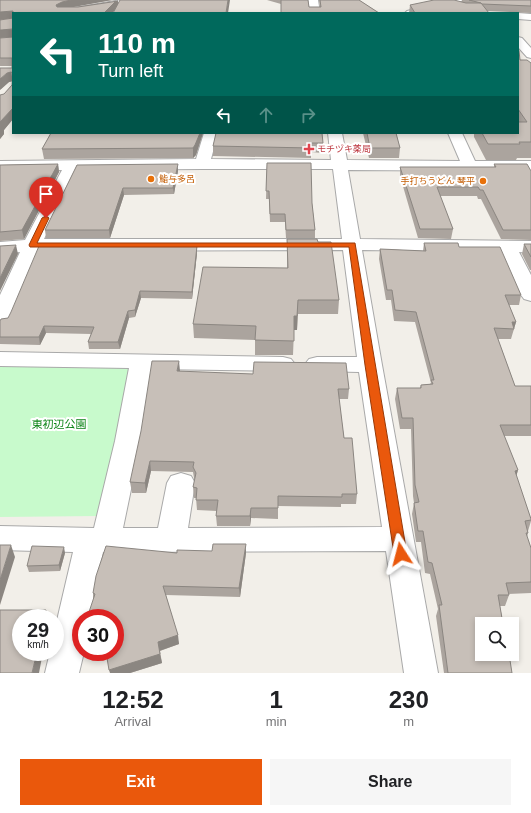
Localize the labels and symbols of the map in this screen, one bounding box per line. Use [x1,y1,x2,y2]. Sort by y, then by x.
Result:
marker: モチヅキ薬局 [304,144,314,154]
place label: モチヅキ薬局 [317,144,371,154]
marker: 鮨与多呂 [146,174,156,184]
place label: 鮨与多呂 [159,174,195,184]
place label: 手打ちうどん 琴平 [400,176,475,186]
marker: 手打ちうどん 琴平 [478,176,488,186]
pin [29,177,63,218]
park label: 東初辺公園 [32,418,87,430]
position arrow [380,533,422,575]
speed limit sign: 30 [72,609,124,661]

